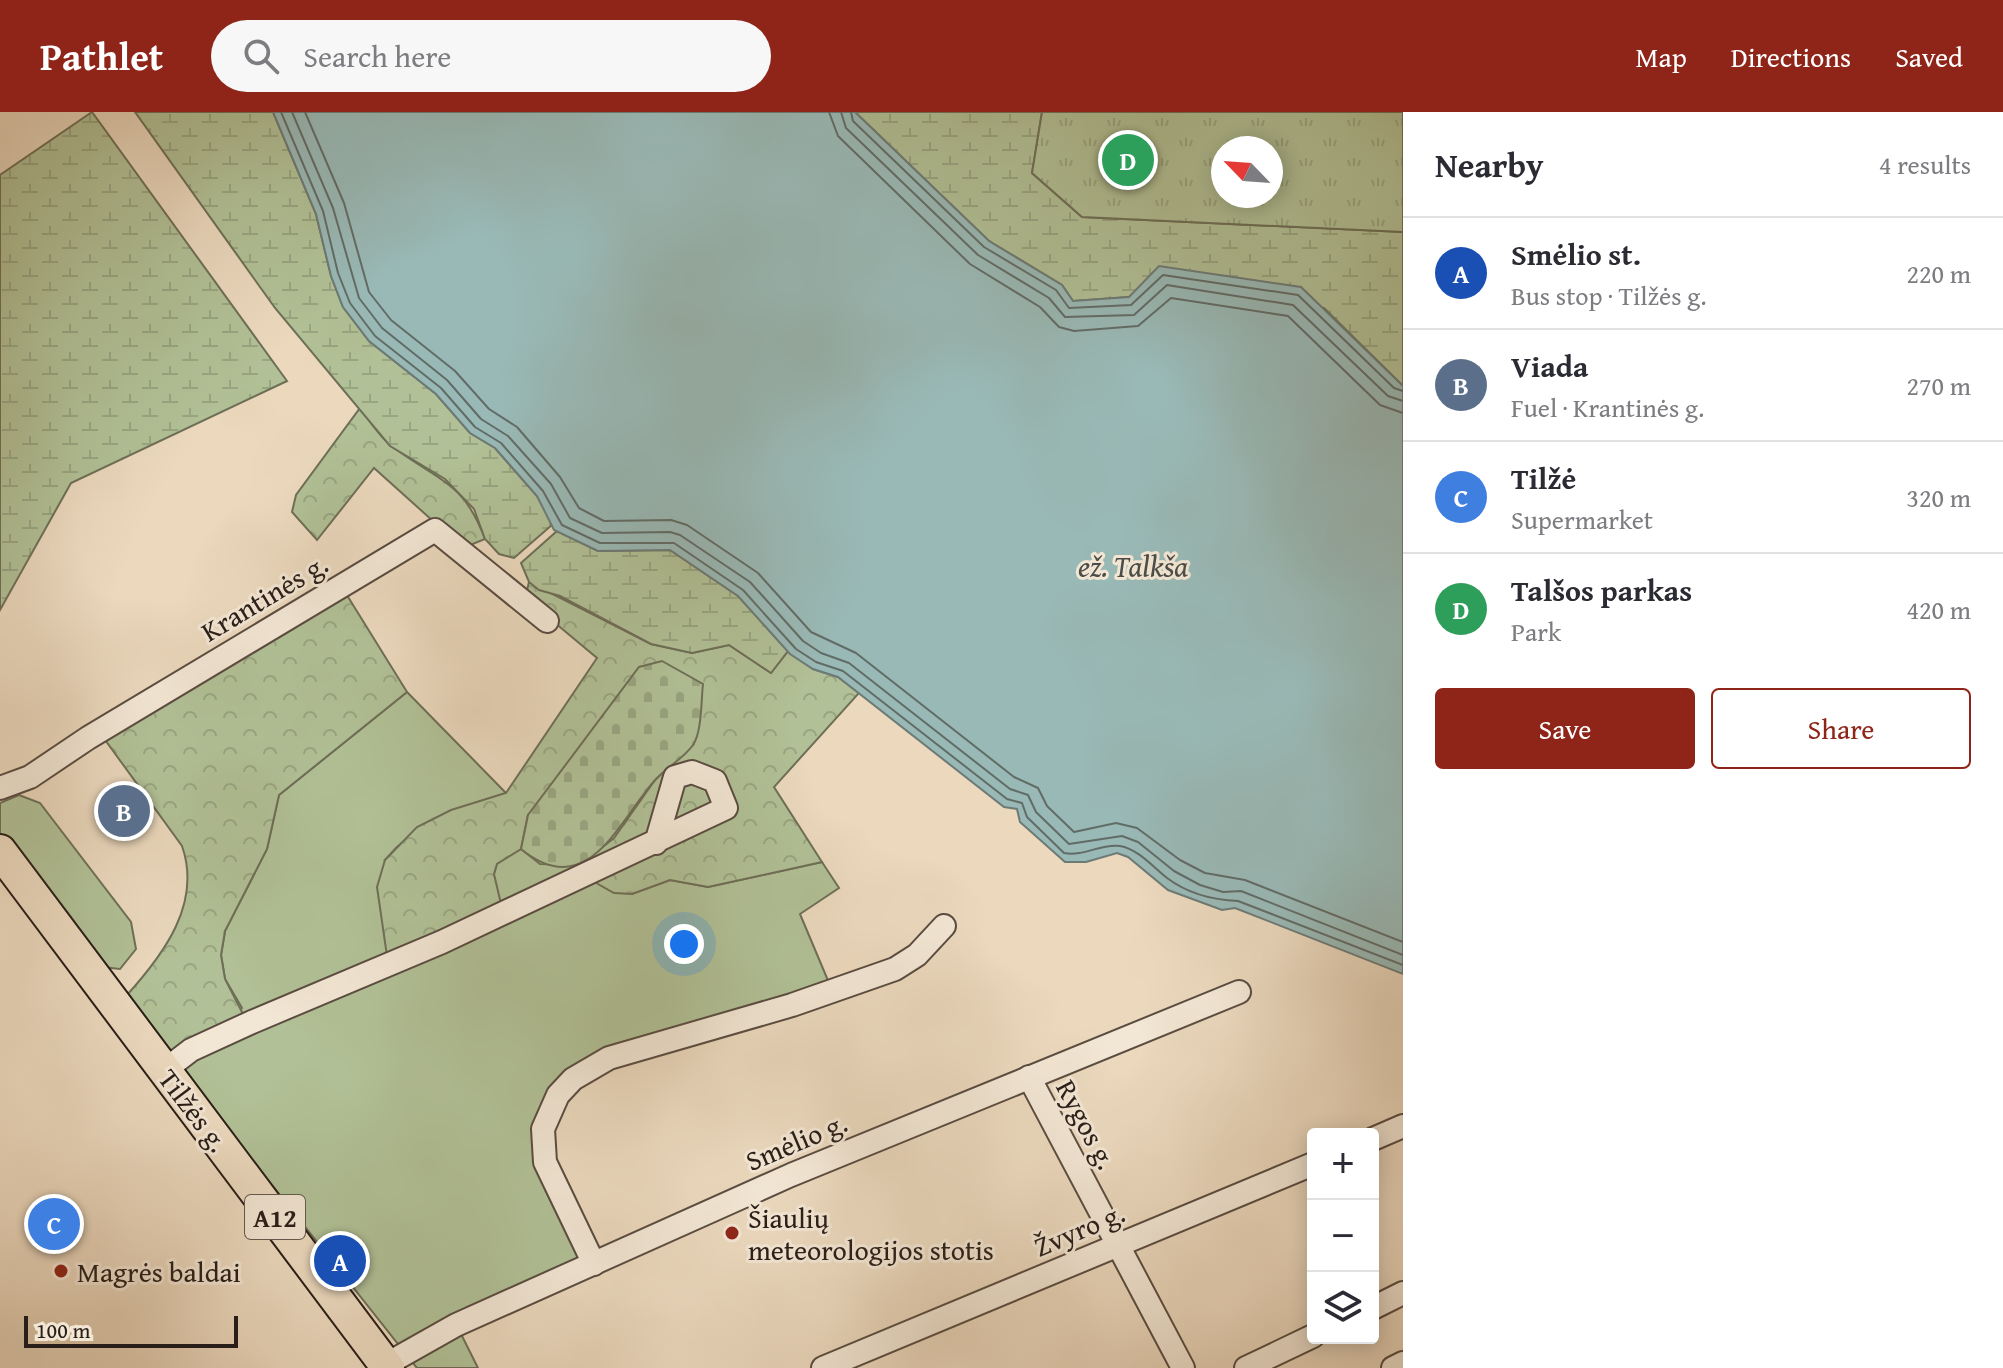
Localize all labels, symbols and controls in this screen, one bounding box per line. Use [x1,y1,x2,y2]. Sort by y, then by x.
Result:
search box [211,20,771,92]
text: Pathlet [40,28,163,84]
icon: search [239,34,283,78]
text: Search here [303,34,451,78]
text: Map [1635,36,1687,77]
text: Directions [1731,36,1851,77]
text: Saved [1895,36,1963,77]
pin: D [1102,130,1154,190]
north arrow [1211,136,1283,208]
text: Nearby [1435,140,1544,189]
text: 4 results [1879,145,1971,184]
text: Smėlio st. [1511,232,1641,276]
text: A [1453,254,1469,293]
text: 220 m [1906,254,1971,293]
text: Bus stop · Tilžės g. [1511,276,1706,315]
text: Viada [1511,344,1588,388]
text: B [1453,366,1469,405]
text: 270 m [1906,366,1971,405]
text: Fuel · Krantinės g. [1511,388,1704,427]
text: Tilžė [1511,456,1576,500]
text: C [1454,478,1468,517]
text: 320 m [1906,478,1971,517]
text: Supermarket [1511,500,1653,539]
street label: Krantinės g. [193,543,335,651]
water label: ež. Talkša [1078,544,1188,588]
text: Talšos parkas [1511,568,1692,612]
text: D [1453,590,1469,629]
text: 420 m [1906,590,1971,629]
text: Park [1511,612,1561,651]
button: Save [1435,688,1695,769]
button: Share [1711,688,1971,769]
pin: B [98,781,150,841]
your location [664,924,704,964]
street label: Tilžės g. [149,1060,239,1160]
street label: Rygos g. [1046,1072,1128,1176]
street label: Smėlio g. [739,1101,853,1181]
map controls [1307,1128,1379,1344]
button: + [1307,1128,1379,1200]
street label: Žvyro g. [1027,1192,1131,1266]
pin: C [28,1194,80,1254]
road number: A12 [245,1195,305,1239]
place label: Šiaulių meteorologijos stotis [748,1197,994,1270]
button: − [1307,1200,1379,1272]
marker: Šiaulių meteorologijos stotis [723,1224,741,1242]
pin: A [314,1231,366,1291]
place label: Magrės baldai [77,1251,241,1292]
marker: Magrės baldai [52,1262,70,1280]
button: layers [1307,1272,1379,1344]
scale bar [24,1312,238,1348]
text: 100 m [36,1314,91,1346]

